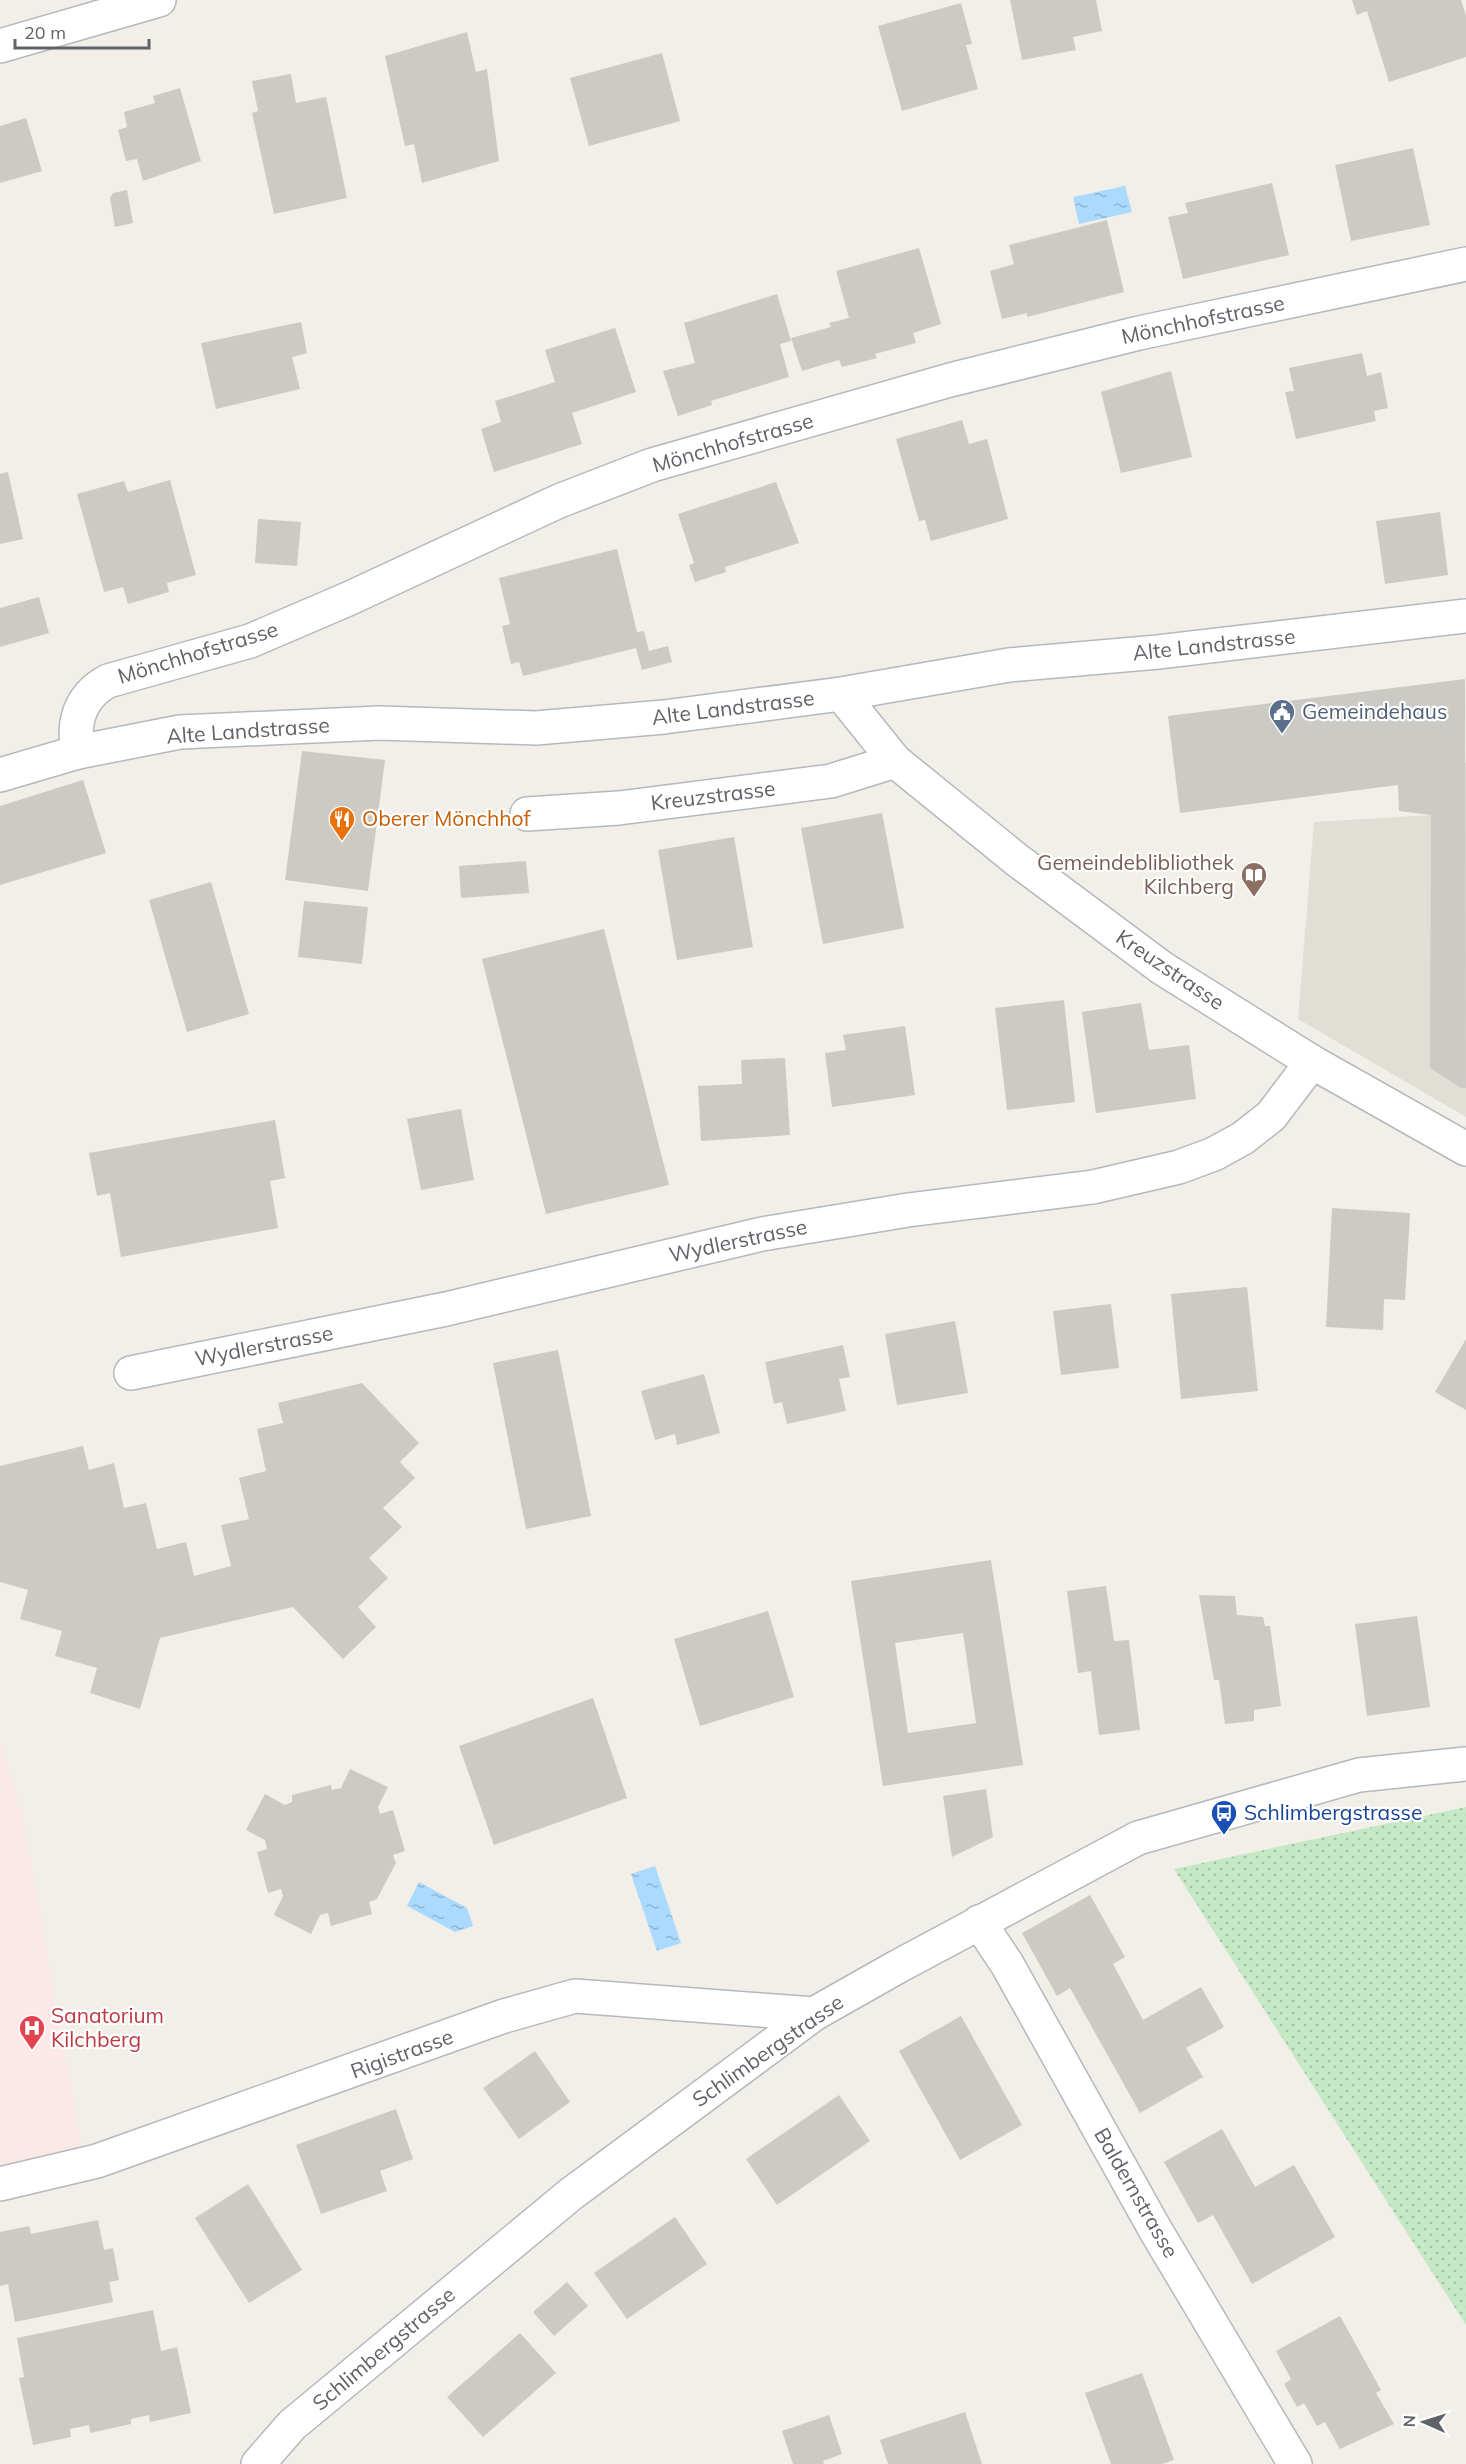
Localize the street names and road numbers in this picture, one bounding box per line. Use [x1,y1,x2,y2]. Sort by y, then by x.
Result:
street label: Mönchhofstrasse [1119,289,1287,349]
street label: Mönchhofstrasse [649,407,816,477]
street label: Mönchhofstrasse [114,615,281,689]
street label: Alte Landstrasse [1131,623,1297,665]
street label: Alte Landstrasse [650,684,816,730]
street label: Alte Landstrasse [165,711,330,749]
street label: Kreuzstrasse [649,774,777,816]
street label: Kreuzstrasse [1111,923,1230,1015]
street label: Wydlerstrasse [666,1213,809,1267]
street label: Wydlerstrasse [192,1319,335,1371]
street label: Schlimbergstrasse [687,1988,848,2112]
street label: Rigistrasse [347,2023,456,2084]
street label: Baldernstrasse [1089,2123,1185,2262]
street label: Schlimbergstrasse [307,2281,460,2416]

